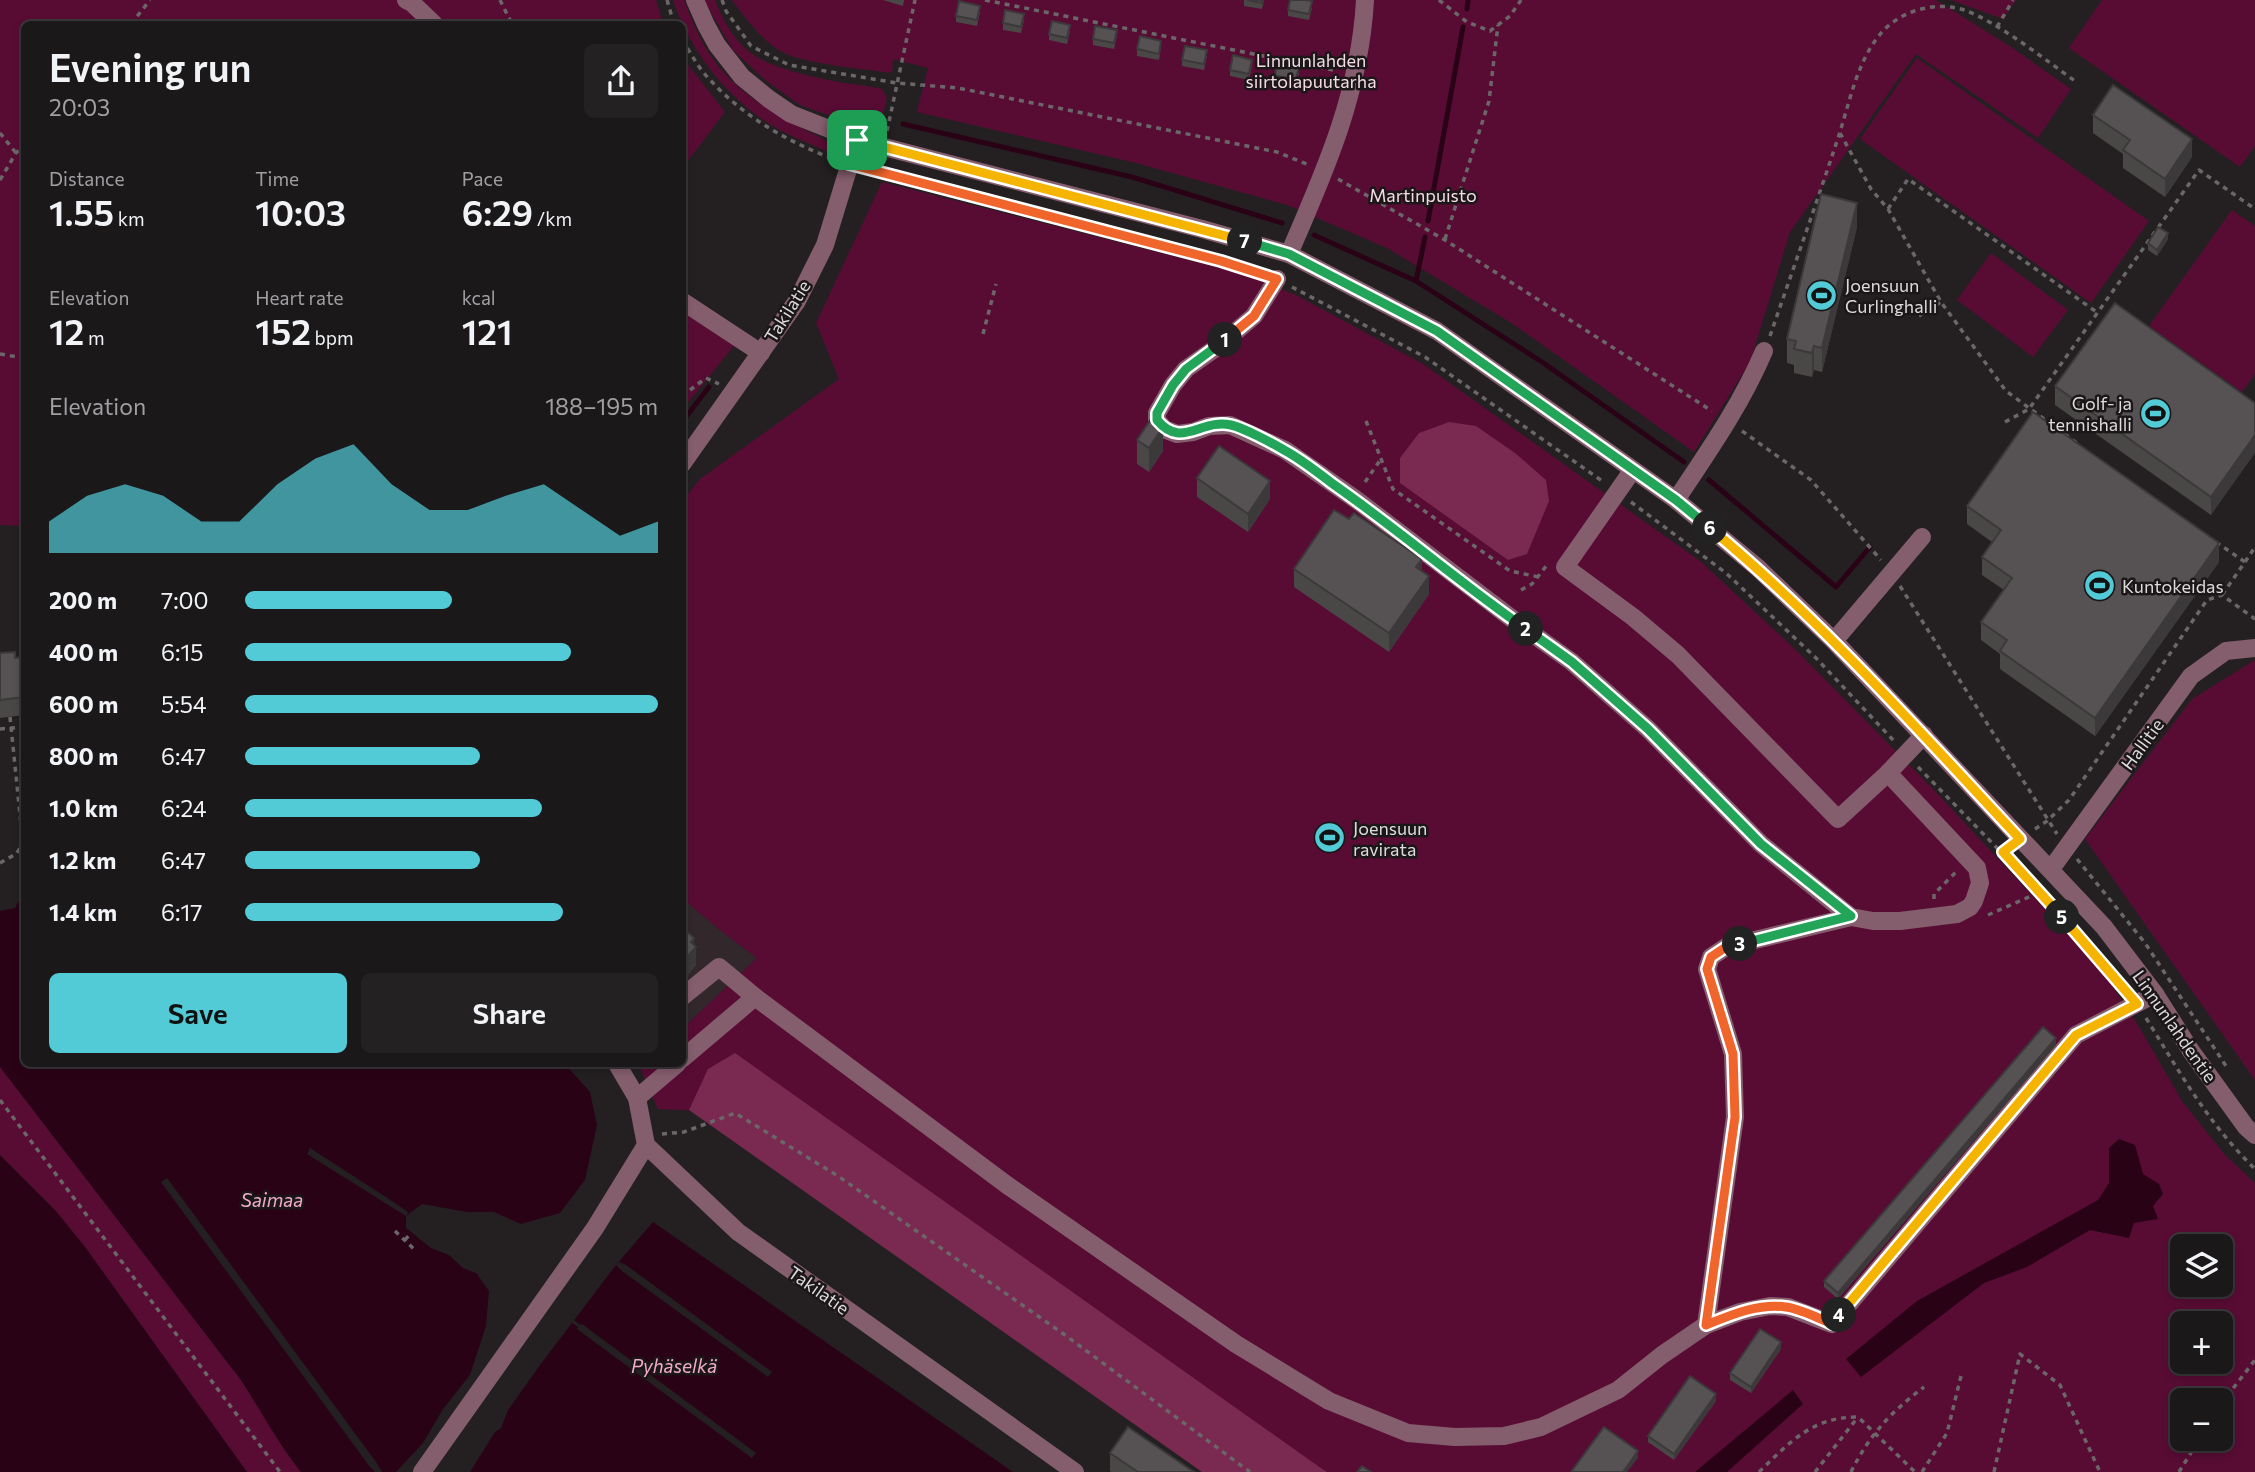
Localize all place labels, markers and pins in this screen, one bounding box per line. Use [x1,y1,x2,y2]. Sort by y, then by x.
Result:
pin [827,110,887,170]
pin: 7 [1228,224,1262,258]
place label: Joensuun Curlinghalli [1845,274,1937,317]
sports icon: Joensuun Curlinghalli [1805,278,1839,312]
pin: 1 [1208,322,1242,358]
place label: Golf- ja tennishalli [2048,392,2132,435]
sports icon: Golf- ja tennishalli [2138,396,2172,430]
pin: 6 [1692,510,1728,546]
sports icon: Kuntokeidas [2082,569,2116,603]
place label: Kuntokeidas [2122,575,2224,597]
pin: 2 [1508,612,1544,646]
place label: Joensuun ravirata [1353,817,1427,860]
sports icon: Joensuun ravirata [1313,821,1347,855]
pin: 5 [2044,900,2080,934]
pin: 3 [1722,926,1758,962]
pin: 4 [1822,1298,1856,1332]

